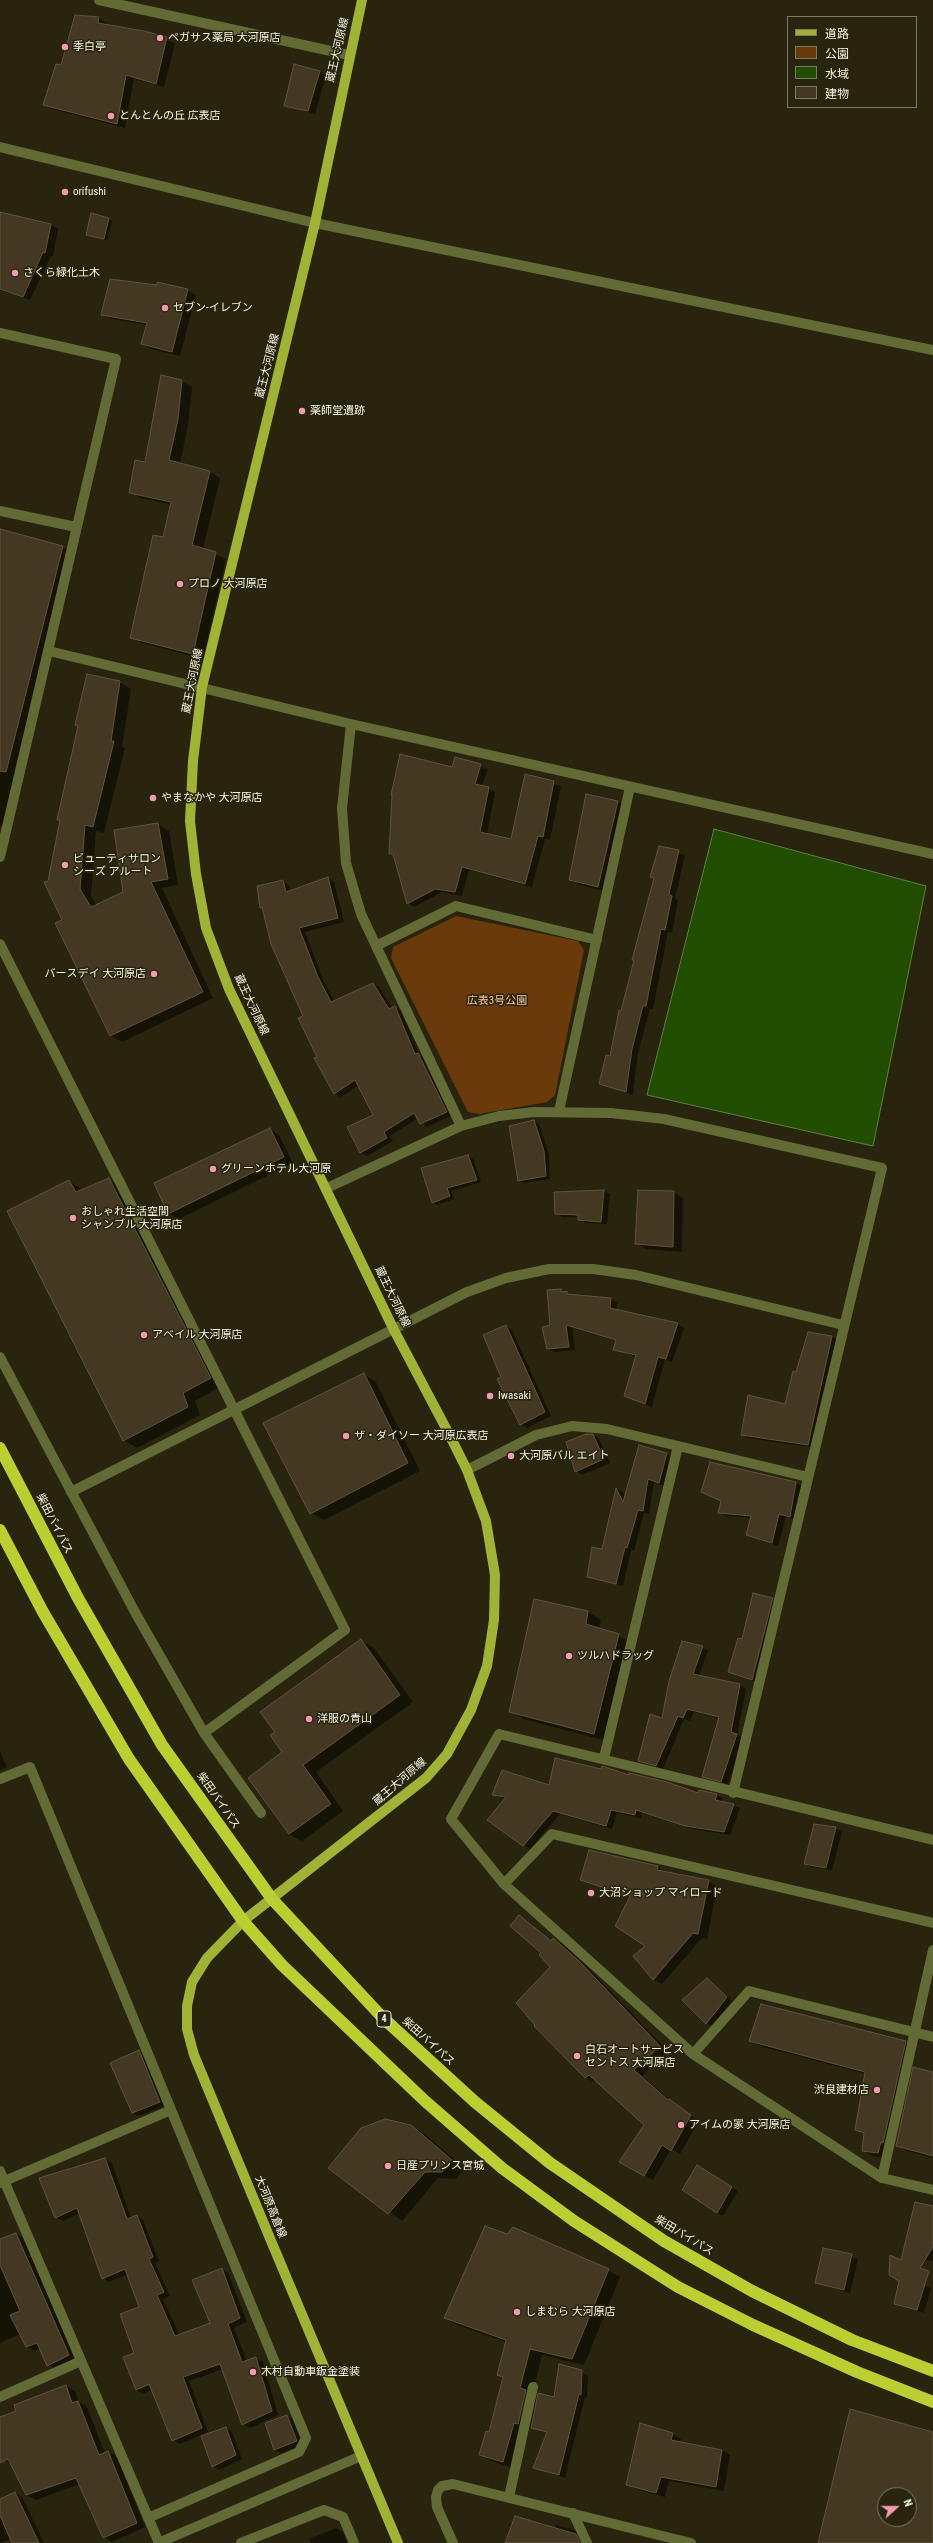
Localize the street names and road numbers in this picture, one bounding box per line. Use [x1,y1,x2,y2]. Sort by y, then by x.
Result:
street label: 蔵王大河原線 [324,16,352,84]
street label: 蔵王大河原線 [254,332,282,400]
street label: 蔵王大河原線 [180,647,206,715]
street label: 蔵王大河原線 [231,972,271,1038]
street label: 蔵王大河原線 [372,1264,412,1330]
street label: 柴田バイパス [33,1492,75,1556]
street label: 蔵王大河原線 [371,1755,429,1809]
street label: 柴田バイパス [194,1770,242,1832]
road number: 4 [377,2011,391,2027]
street label: 柴田バイパス [399,2015,457,2069]
street label: 大河原高倉線 [252,2174,288,2240]
street label: 柴田バイパス [652,2213,716,2259]

